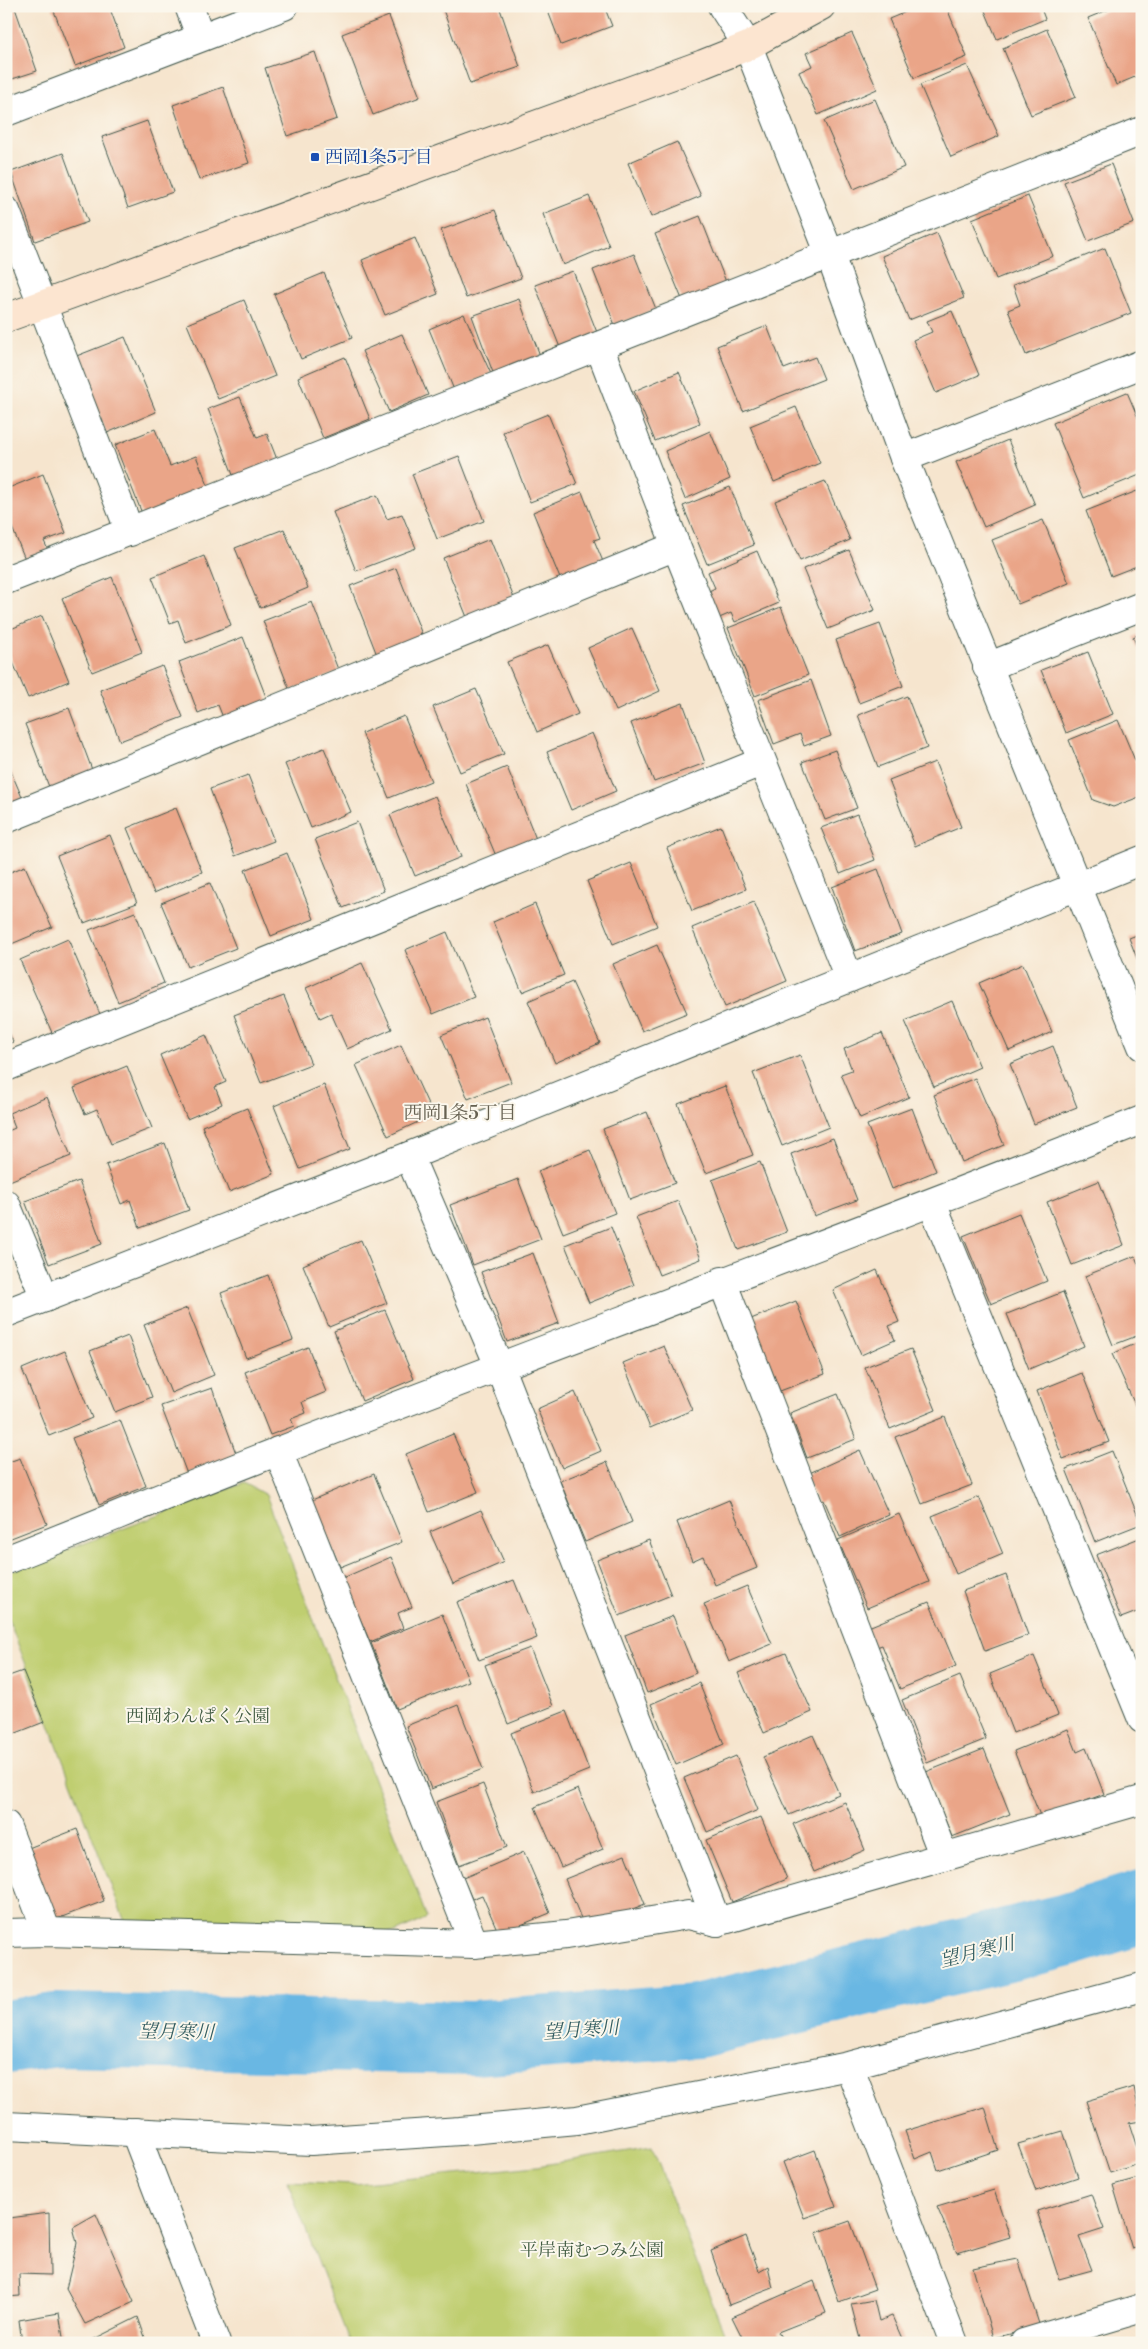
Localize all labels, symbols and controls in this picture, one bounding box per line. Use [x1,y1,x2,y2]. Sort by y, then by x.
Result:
place label: 西岡1条5丁目 [325,146,433,169]
marker: 西岡1条5丁目 [309,151,321,163]
district label: 西岡1条5丁目 [403,1101,517,1125]
park label: 西岡わんぱく公園 [126,1705,270,1728]
water label: 望月寒川 [937,1931,1019,1973]
water label: 望月寒川 [542,2015,622,2045]
water label: 望月寒川 [138,2019,216,2045]
park label: 平岸南むつみ公園 [520,2239,664,2262]

